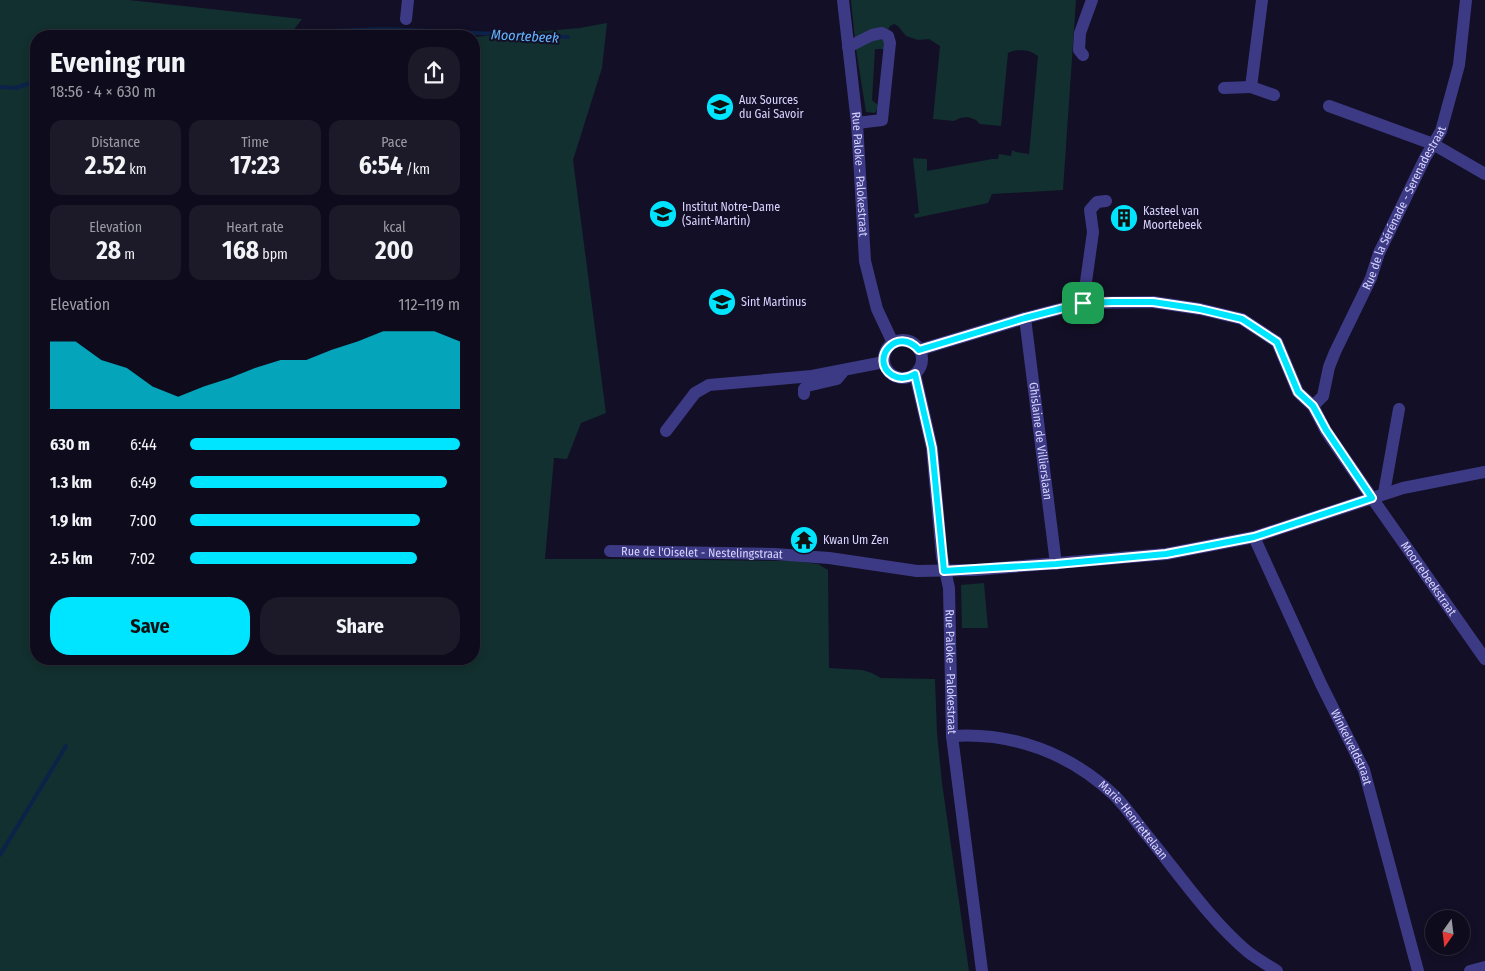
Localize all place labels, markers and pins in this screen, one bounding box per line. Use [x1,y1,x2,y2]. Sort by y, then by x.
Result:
school or university icon: Aux Sources du Gai Savoir [705,92,735,122]
place label: Aux Sources du Gai Savoir [739,93,804,121]
school or university icon: Institut Notre-Dame (Saint-Martin) [648,199,678,229]
place label: Institut Notre-Dame (Saint-Martin) [682,200,780,228]
building icon: Kasteel van Moortebeek [1109,203,1139,233]
place label: Kasteel van Moortebeek [1143,204,1202,232]
pin [1062,282,1104,324]
school or university icon: Sint Martinus [707,287,737,317]
place label: Sint Martinus [741,295,806,309]
temple icon: Kwan Um Zen [789,525,819,555]
place label: Kwan Um Zen [823,533,889,547]

